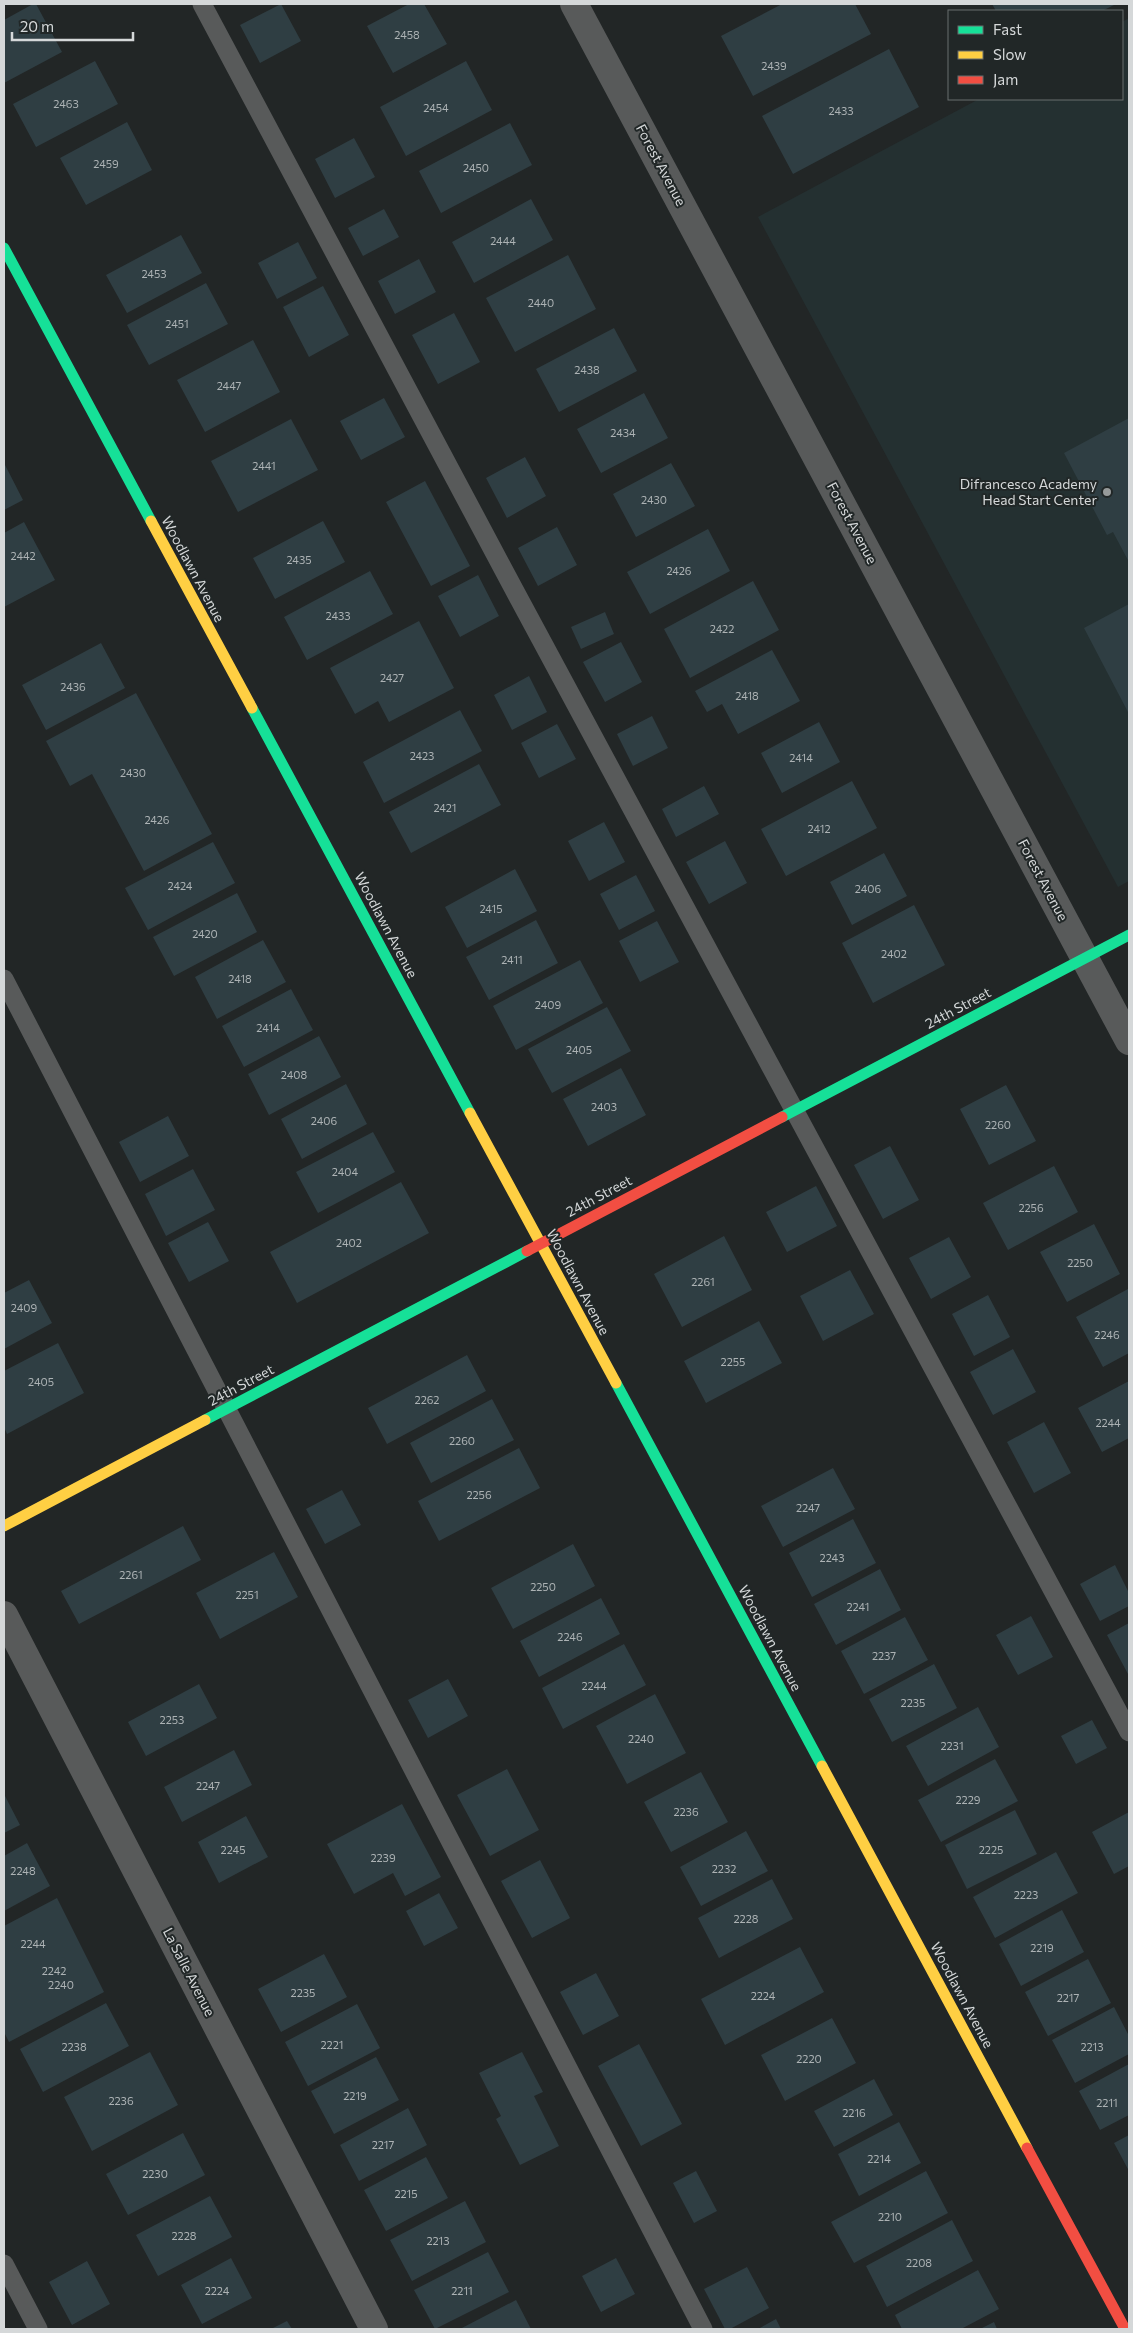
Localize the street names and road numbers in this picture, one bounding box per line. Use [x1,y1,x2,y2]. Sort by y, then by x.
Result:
street label: Forest Avenue [633,121,690,209]
street label: Forest Avenue [824,479,881,567]
street label: Woodlawn Avenue [158,513,229,625]
street label: Forest Avenue [1015,836,1072,924]
street label: Woodlawn Avenue [351,869,422,981]
street label: 24th Street [922,983,994,1032]
street label: 24th Street [563,1171,635,1220]
street label: Woodlawn Avenue [543,1226,614,1338]
street label: 24th Street [205,1360,277,1409]
street label: Woodlawn Avenue [735,1582,806,1694]
street label: La Salle Avenue [160,1925,219,2019]
street label: Woodlawn Avenue [927,1939,998,2051]

